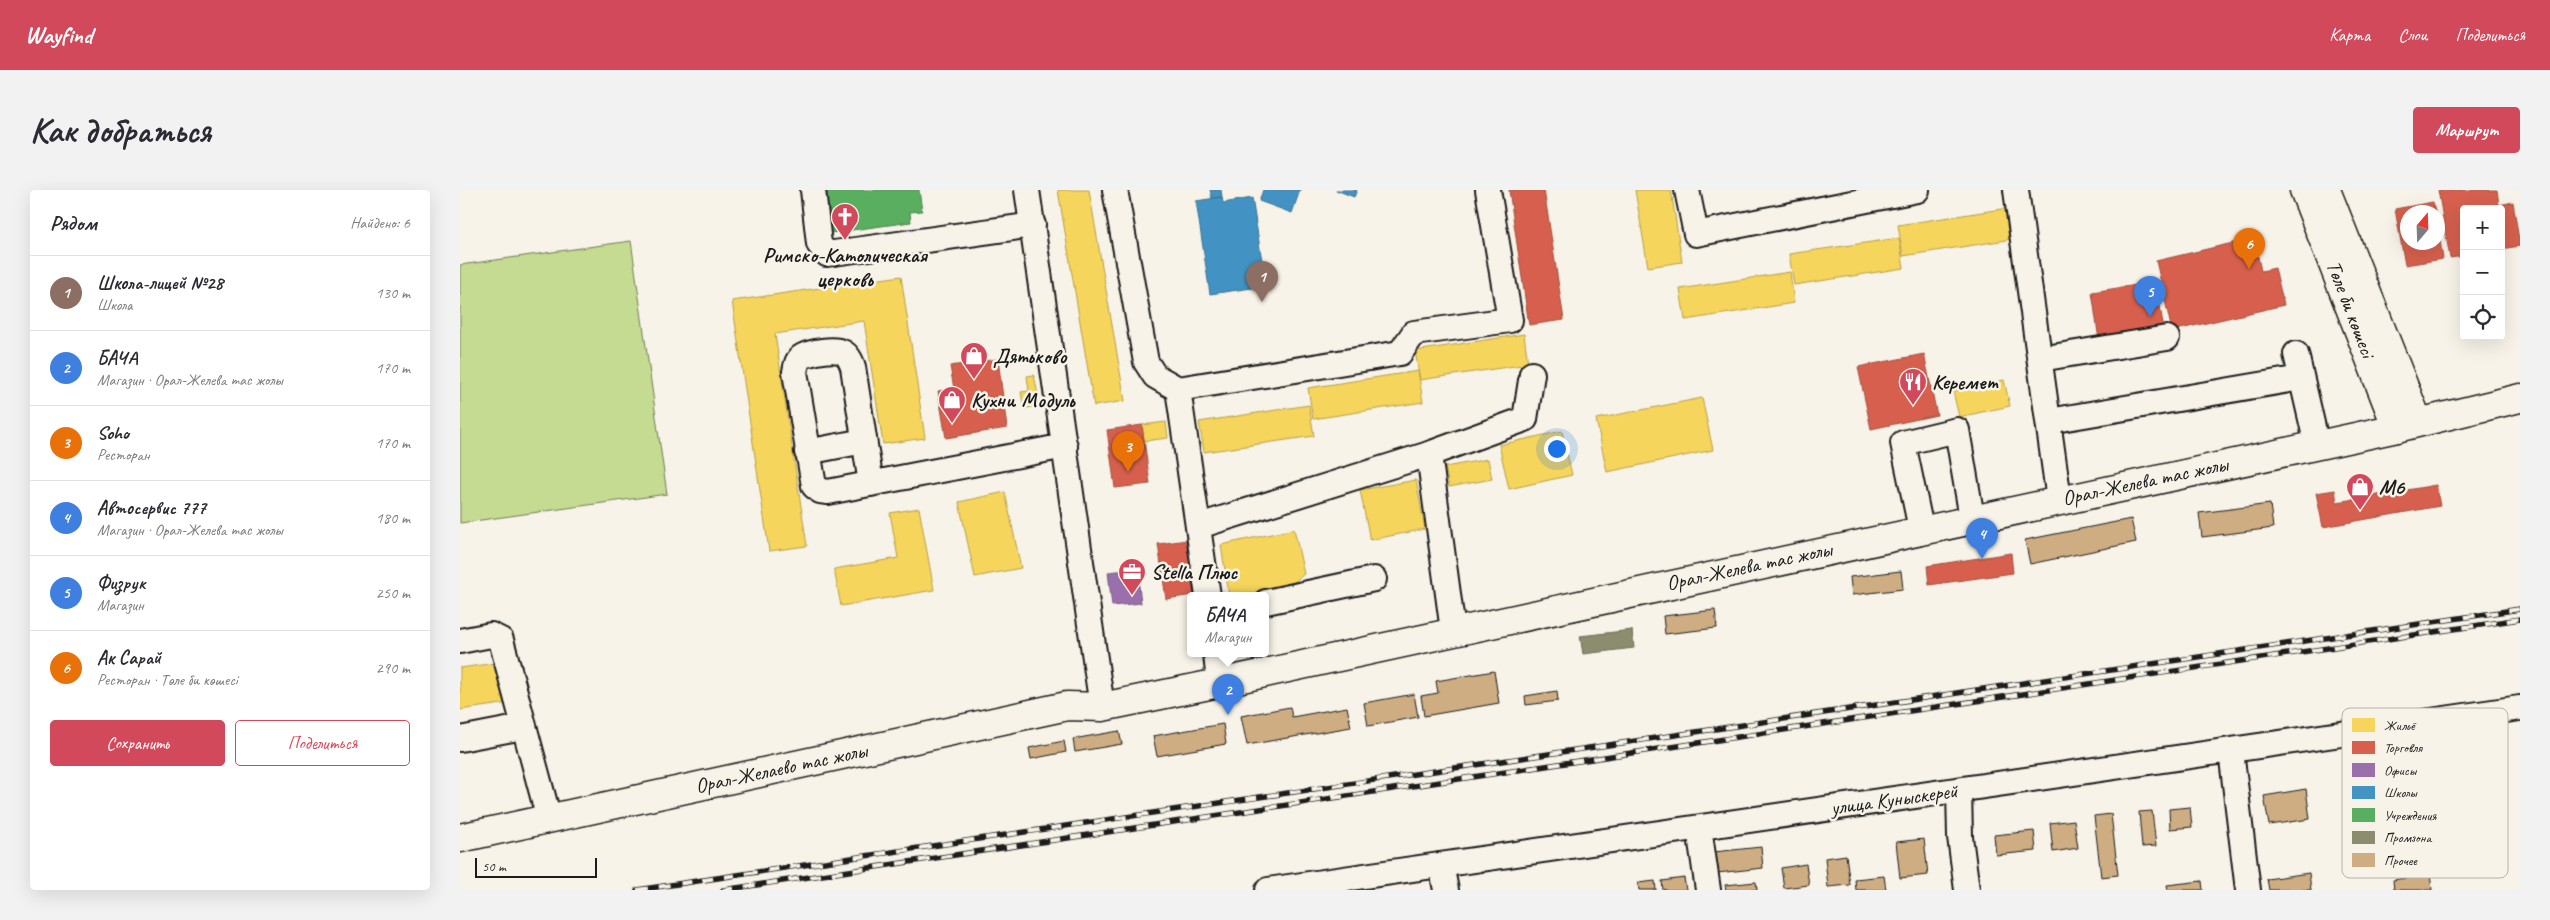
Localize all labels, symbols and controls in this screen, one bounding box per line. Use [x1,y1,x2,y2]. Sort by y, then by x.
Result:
text: Wayfind [25,20,92,50]
text: Карта [2329,24,2370,46]
text: Слои [2398,24,2427,46]
text: Поделиться [2455,24,2525,46]
button: Маршрут [2413,107,2520,153]
text: Как добраться [30,108,211,153]
church icon: Римско-Католическая церковь [830,202,860,241]
north arrow [2400,205,2445,250]
map controls [2460,205,2505,340]
button: + [2460,205,2505,250]
text: Рядом [50,210,97,236]
text: Найдено: 6 [350,213,410,233]
pin: 6 [2233,228,2265,269]
place label: Римско-Католическая церковь [763,242,929,292]
button: − [2460,250,2505,295]
street label: Төле би көшесі [2321,257,2382,364]
pin: 1 [1246,261,1278,302]
text: Школа-лицей №28 [97,271,223,295]
pin: 5 [2134,276,2166,317]
text: 1 [62,283,70,303]
text: 130 m [376,283,410,303]
text: Школа [97,295,132,315]
button: locate [2460,295,2505,340]
shop icon: Дятьково [959,341,989,380]
place label: Дятьково [993,343,1068,369]
text: БАЧА [97,346,138,370]
text: 2 [62,358,70,378]
text: 170 m [376,358,410,378]
restaurant icon: Керемет [1898,367,1928,406]
place label: Керемет [1932,369,2000,395]
text: Магазин · Орал-Желева тас жолы [97,370,283,390]
shop icon: Кухни Модуль [937,385,967,424]
place label: Кухни Модуль [971,387,1076,413]
text: Soho [97,421,129,445]
pin: 3 [1112,431,1144,472]
text: 3 [62,433,70,453]
text: 170 m [376,433,410,453]
your location [1544,436,1570,462]
text: Ресторан [97,445,150,465]
street label: Орал-Желева тас жолы [2060,450,2232,511]
shop icon: М6 [2345,472,2375,511]
place label: М6 [2379,474,2406,500]
text: Автосервис 777 [97,496,206,520]
text: 4 [62,508,70,528]
text: 180 m [376,508,410,528]
pin: 4 [1966,518,1998,559]
text: Магазин · Орал-Желева тас жолы [97,520,283,540]
street label: Орал-Желева тас жолы [1664,535,1836,596]
office icon: Stella Плюс [1117,557,1147,596]
place label: Stella Плюс [1151,559,1238,585]
text: Физрук [97,571,146,595]
text: 5 [63,583,69,603]
text: 250 m [376,583,410,603]
popup [1187,592,1269,657]
text: Магазин [97,595,144,615]
text: БАЧА [1205,603,1246,627]
text: Магазин [1205,627,1251,647]
text: Ак Сарай [97,646,161,670]
text: 6 [62,658,70,678]
text: 290 m [376,658,410,678]
text: Ресторан · Төле би көшесі [97,670,238,690]
pin: 2 [1212,674,1244,715]
legend [2342,708,2508,878]
text: Жильё [2384,717,2417,734]
button: Сохранить [50,720,225,766]
button: Поделиться [235,720,410,766]
street label: Орал-Желаево тас жолы [693,737,871,799]
text: Торговля [2384,739,2423,756]
text: Офисы [2384,762,2418,779]
street label: улица Куныскерей [1827,777,1960,821]
text: Школы [2384,784,2418,801]
text: Учреждения [2384,807,2437,824]
text: Промзона [2384,829,2432,846]
text: Прочее [2384,852,2418,869]
scale bar [475,855,598,878]
text: 50 m [482,858,506,875]

